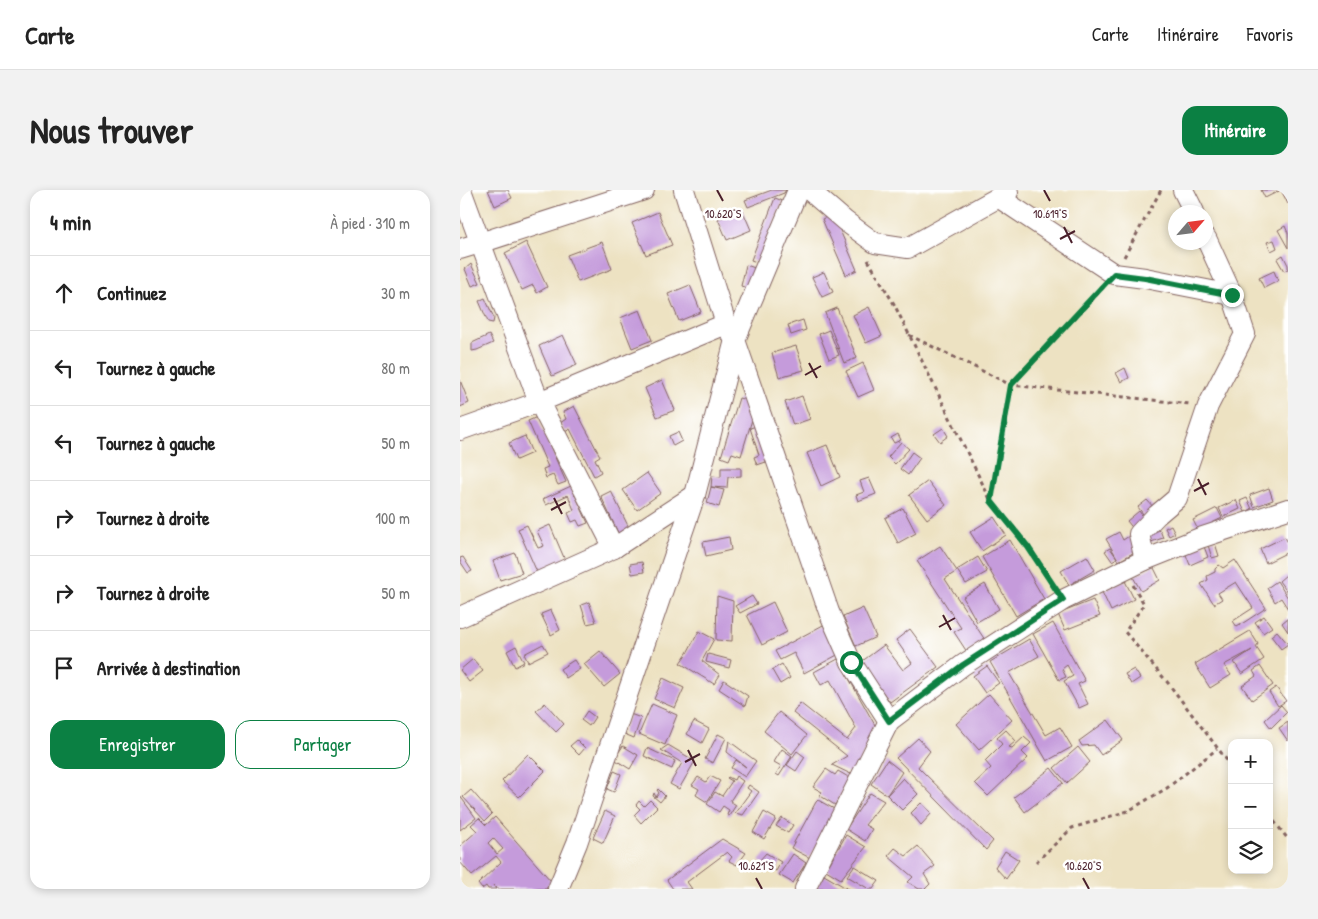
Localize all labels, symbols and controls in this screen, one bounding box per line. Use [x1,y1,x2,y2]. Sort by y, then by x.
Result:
text: Carte [25,19,75,51]
text: Carte [1092,22,1129,47]
text: Itinéraire [1157,22,1219,47]
text: Favoris [1247,22,1293,47]
button: Itinéraire [1182,106,1288,155]
text: Nous trouver [30,107,193,154]
text: 10.620°S [705,205,742,222]
text: 10.619°S [1033,205,1068,222]
north arrow [1168,205,1213,250]
text: 4 min [50,208,91,237]
text: À pied · 310 m [330,212,410,234]
icon: ahead [50,279,78,307]
text: Continuez [97,280,166,306]
text: 30 m [381,282,410,304]
route end [1221,284,1244,307]
icon: left [50,354,78,382]
text: Tournez à gauche [97,355,215,381]
text: 80 m [381,357,410,379]
icon: left [50,429,78,457]
text: Tournez à gauche [97,430,215,456]
text: 50 m [382,432,410,454]
icon: right [50,504,78,532]
text: Tournez à droite [97,505,210,531]
text: 100 m [375,507,410,529]
icon: right [50,579,78,607]
text: Tournez à droite [97,580,210,606]
text: 50 m [382,582,410,604]
route start [840,651,863,674]
icon: arrive [50,654,78,682]
text: Arrivée à destination [97,655,240,681]
button: Enregistrer [50,720,225,769]
button: Partager [235,720,410,769]
map controls [1228,739,1273,874]
button: + [1228,739,1273,784]
button: − [1228,784,1273,829]
button: layers [1228,829,1273,874]
text: 10.621°S [738,857,774,874]
text: 10.620°S [1065,857,1102,874]

